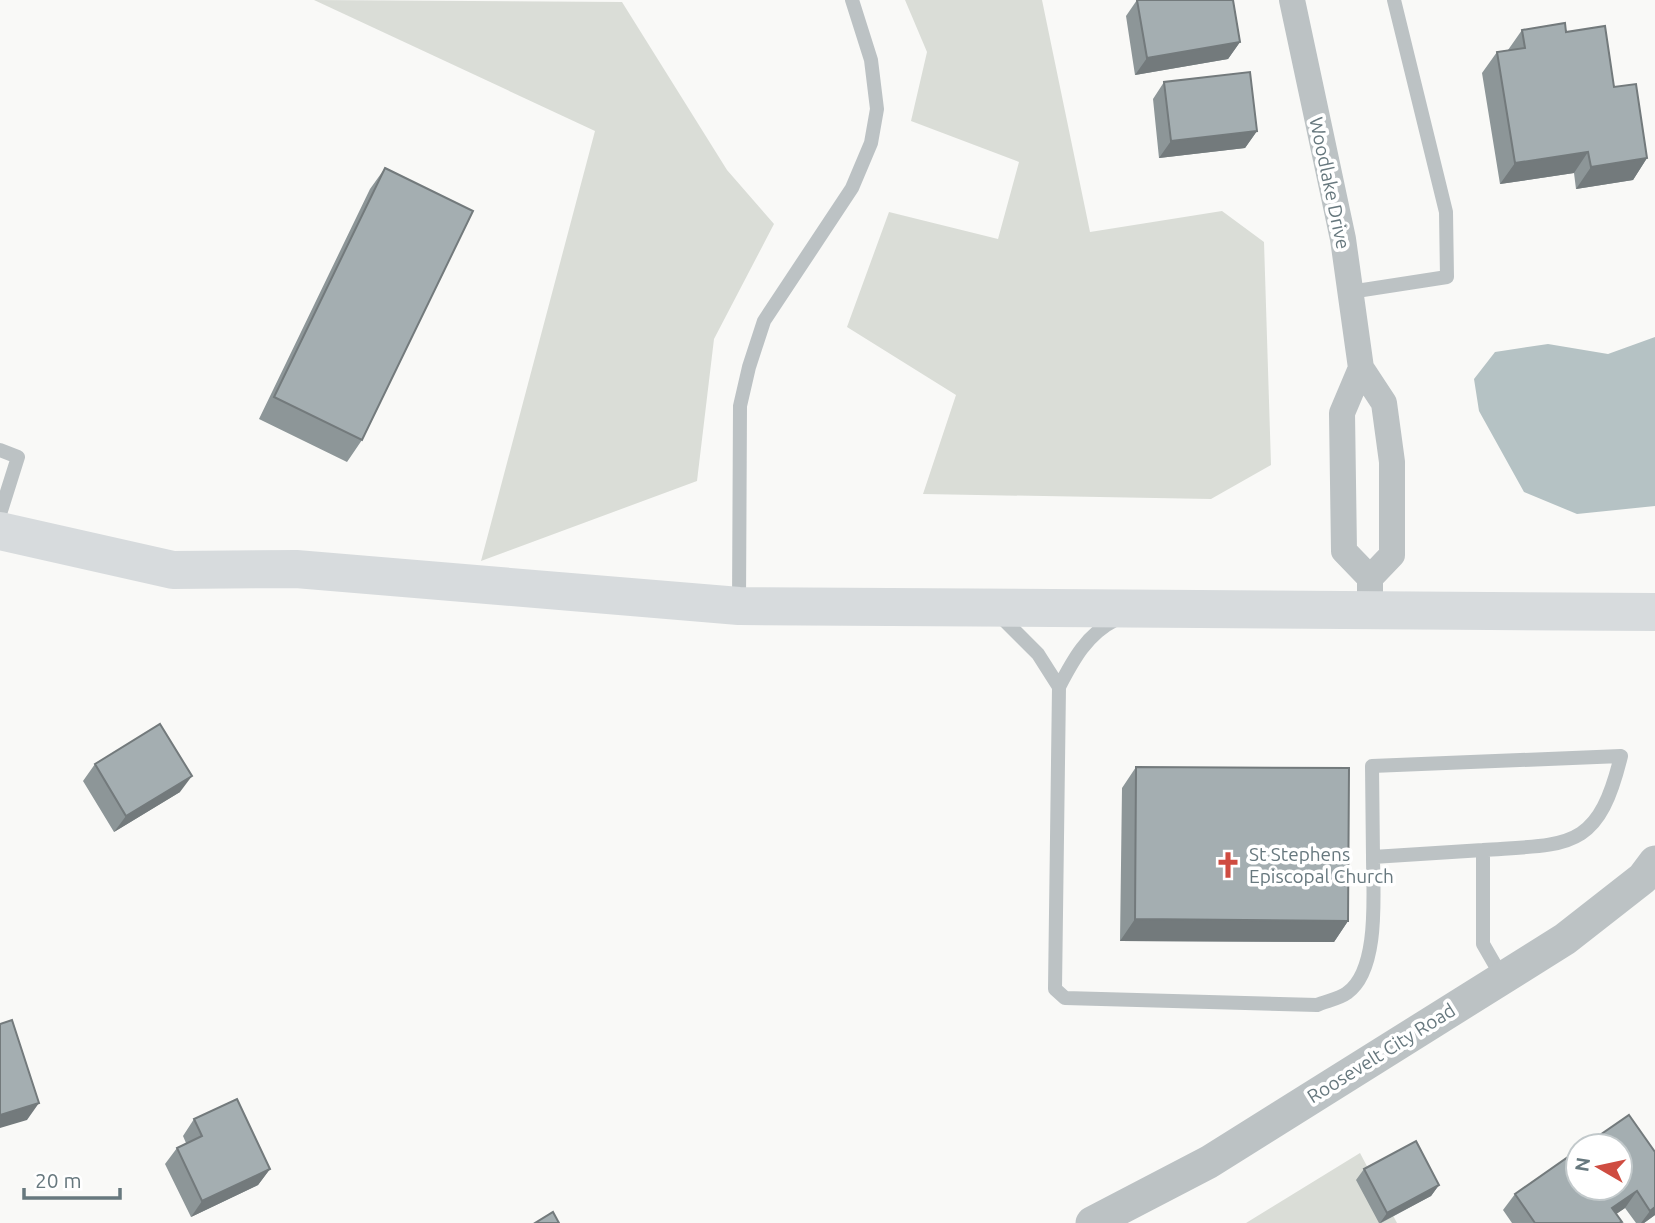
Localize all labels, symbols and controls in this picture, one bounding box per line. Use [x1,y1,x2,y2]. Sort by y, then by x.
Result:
street label: Woodlake Drive [1305,115,1355,251]
place label: St Stephens Episcopal Church [1249,843,1394,887]
church icon: St Stephens Episcopal Church [1213,850,1243,880]
street label: Roosevelt City Road [1303,999,1459,1107]
north arrow [1564,1132,1634,1202]
scale bar [24,1156,121,1200]
text: N [1570,1156,1594,1173]
text: 20 m [35,1168,82,1192]

